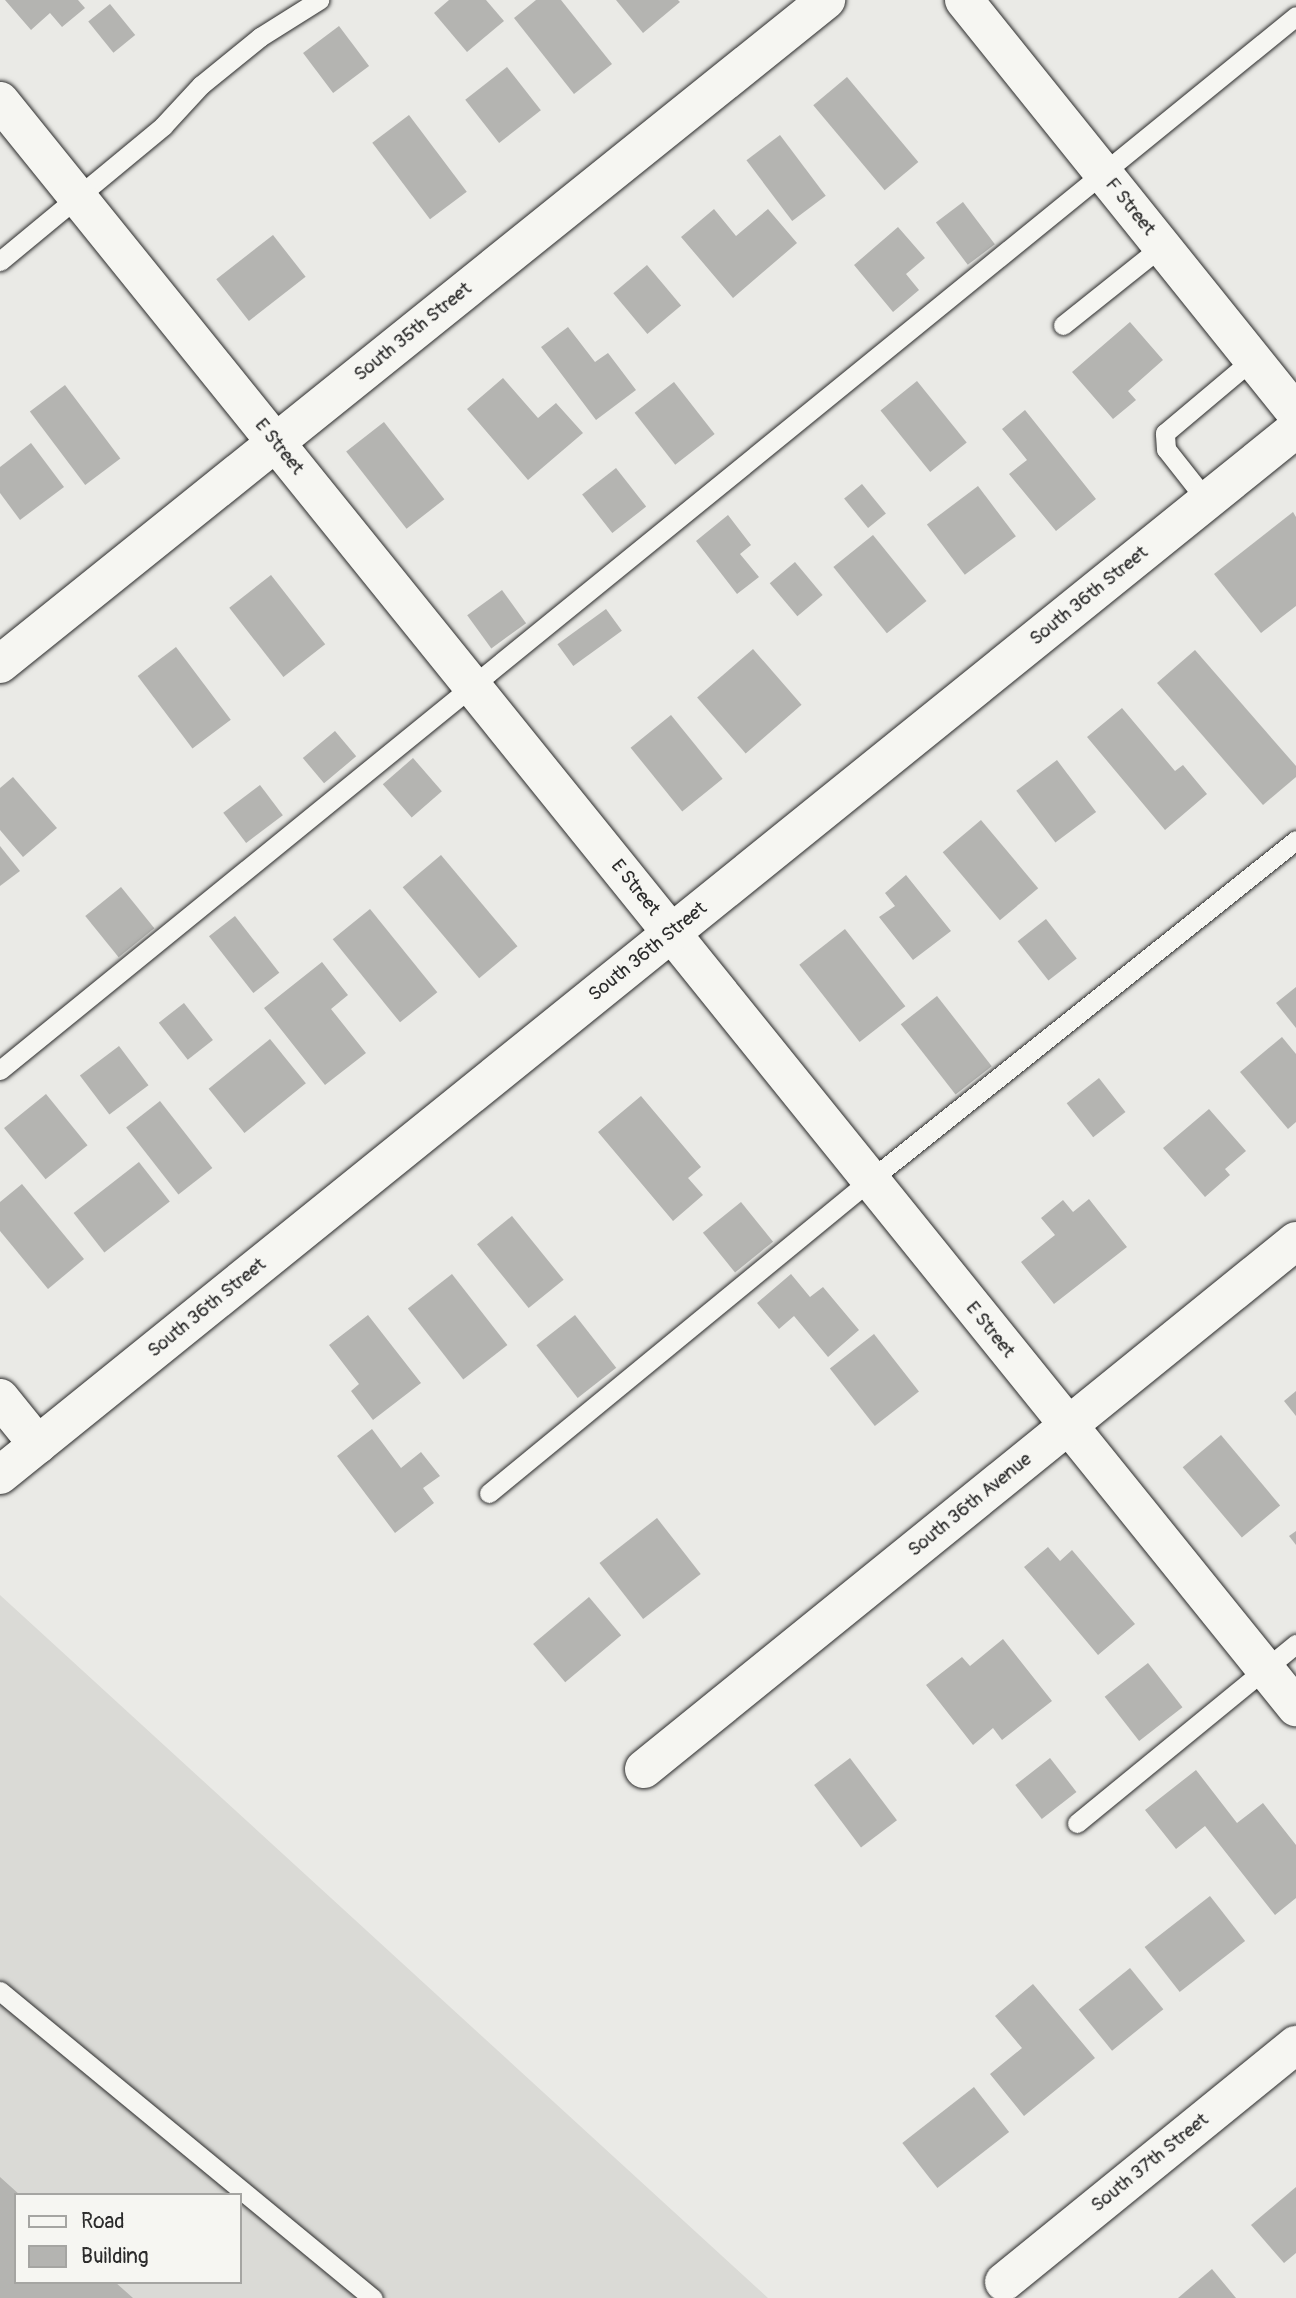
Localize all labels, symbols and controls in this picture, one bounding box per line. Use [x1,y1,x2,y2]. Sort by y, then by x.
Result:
street label: F Street [1100,174,1160,240]
street label: South 35th Street [350,278,476,386]
street label: E Street [250,414,308,480]
street label: South 36th Street [1025,541,1153,651]
street label: E Street [606,855,664,921]
street label: South 36th Street [584,897,712,1007]
street label: South 36th Street [143,1253,271,1363]
street label: E Street [961,1297,1019,1363]
street label: South 36th Avenue [904,1448,1036,1562]
street label: South 37th Street [1087,2109,1213,2217]
legend [14,2193,242,2284]
text: Road [81,2208,125,2235]
text: Building [81,2243,148,2270]

